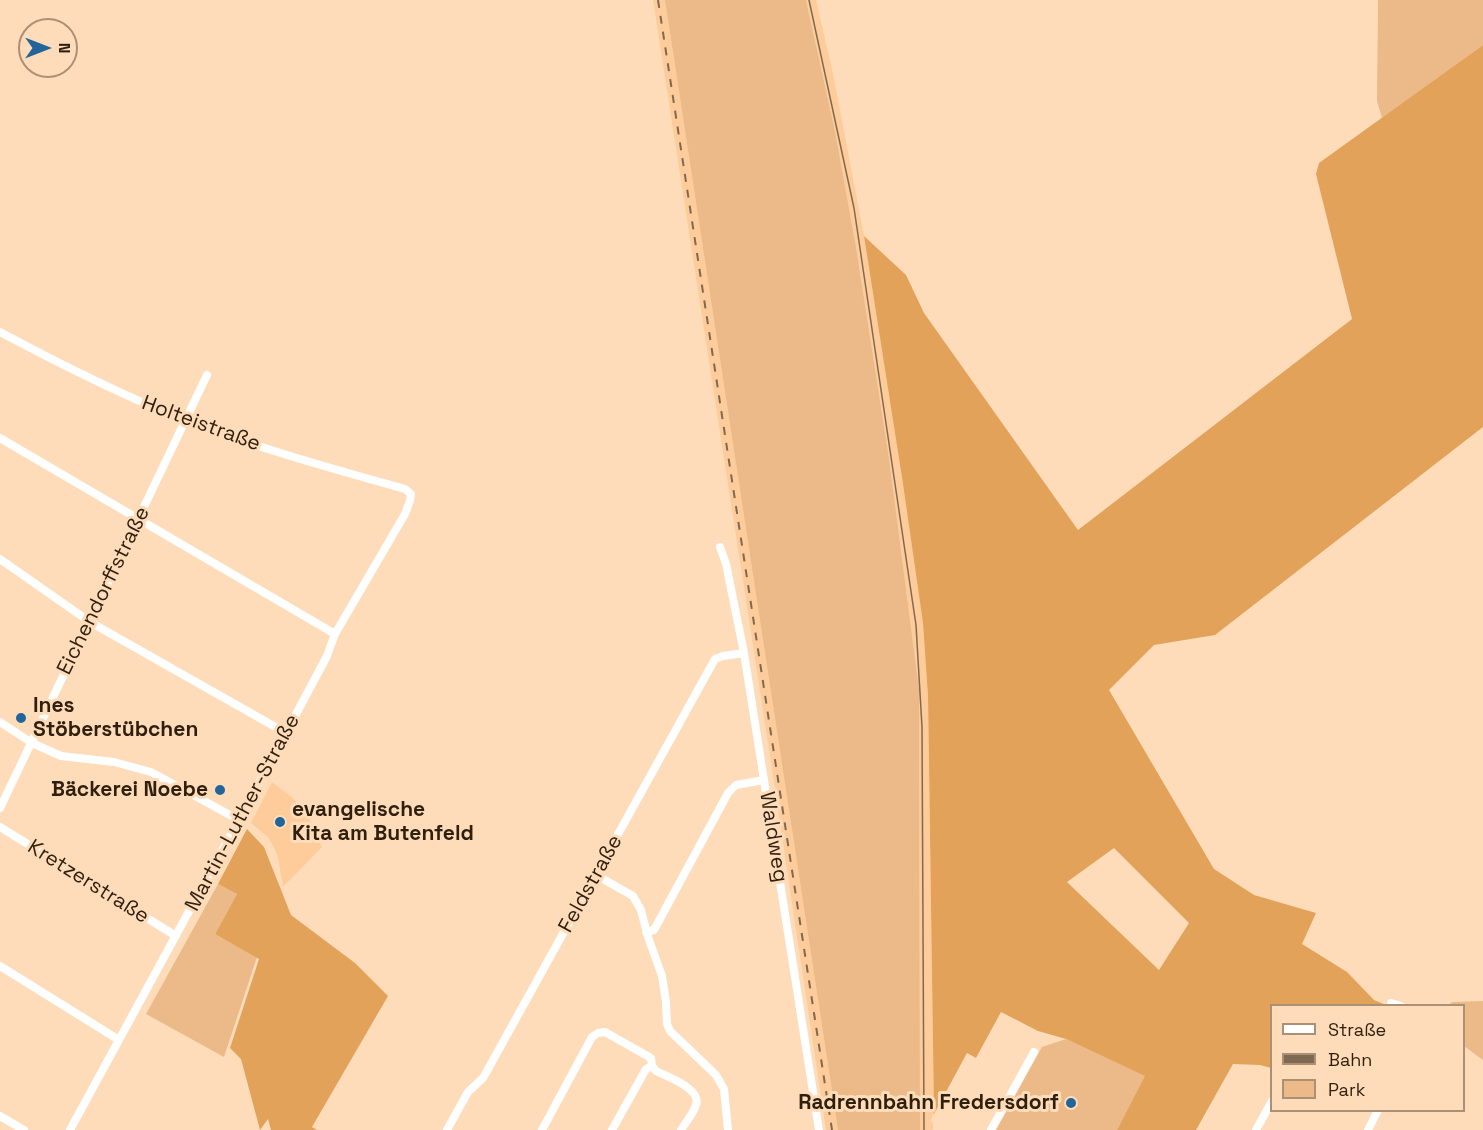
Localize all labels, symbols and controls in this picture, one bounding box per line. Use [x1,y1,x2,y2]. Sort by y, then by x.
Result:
north arrow [18,18,78,78]
text: N [54,43,75,53]
street label: Holteistraße [138,391,264,457]
street label: Eichendorffstraße [52,503,156,679]
place label: Ines Stöberstübchen [33,693,198,743]
street label: Martin-Luther-Straße [180,710,306,916]
marker: Ines Stöberstübchen [14,711,28,725]
place label: Bäckerei Noebe [51,777,208,803]
marker: Bäckerei Noebe [213,783,227,797]
street label: Waldweg [753,790,793,884]
place label: evangelische Kita am Butenfeld [292,797,474,847]
marker: evangelische Kita am Butenfeld [273,815,287,829]
street label: Feldstraße [554,831,628,937]
street label: Kretzerstraße [23,835,153,929]
legend [1270,1004,1465,1112]
text: Straße [1328,1018,1386,1041]
text: Bahn [1328,1048,1372,1071]
text: Park [1328,1078,1365,1101]
place label: Radrennbahn Fredersdorf [798,1090,1059,1116]
marker: Radrennbahn Fredersdorf [1064,1096,1078,1110]

